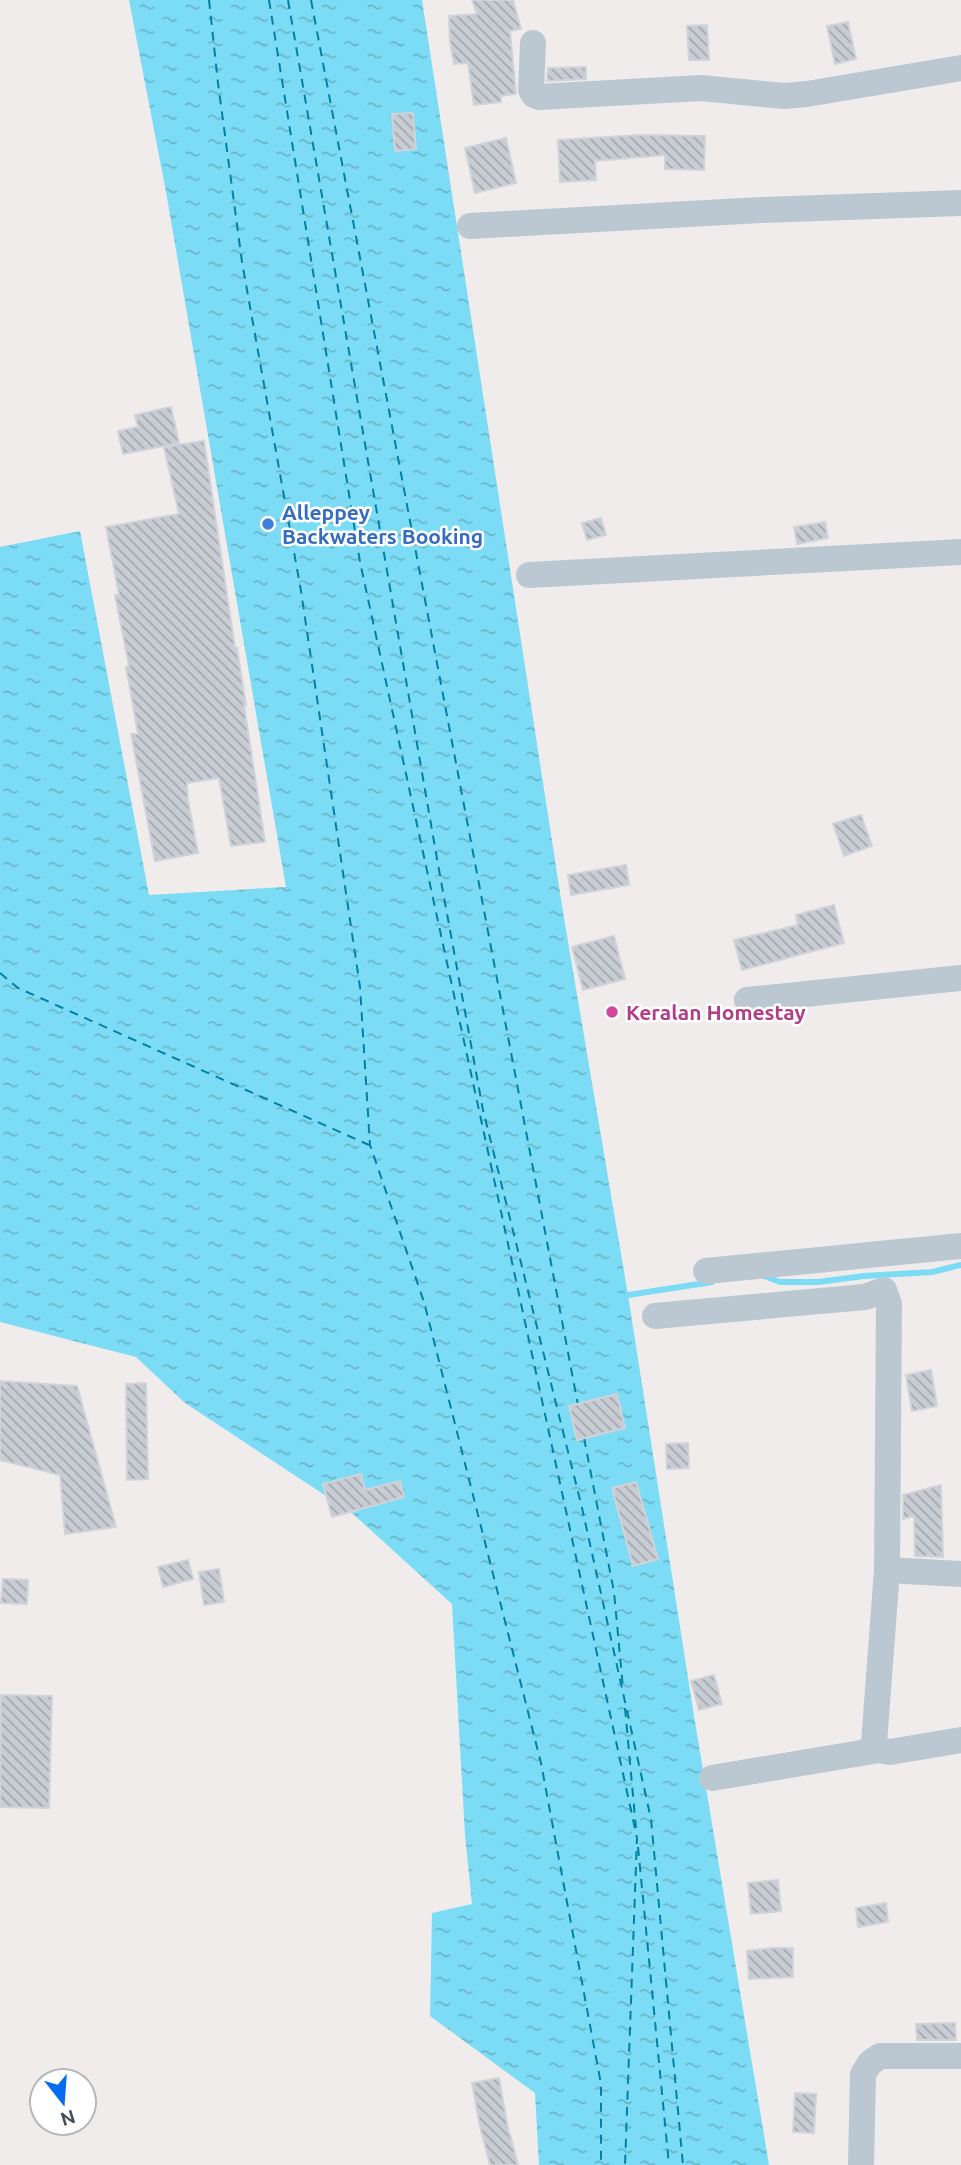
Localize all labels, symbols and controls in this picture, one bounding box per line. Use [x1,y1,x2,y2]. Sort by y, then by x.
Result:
place label: Alleppey Backwaters Booking [282,500,483,548]
marker: Alleppey Backwaters Booking [260,516,276,532]
place label: Keralan Homestay [626,1000,806,1024]
marker: Keralan Homestay [604,1004,620,1020]
north arrow [28,2067,98,2137]
text: N [58,2106,78,2131]

